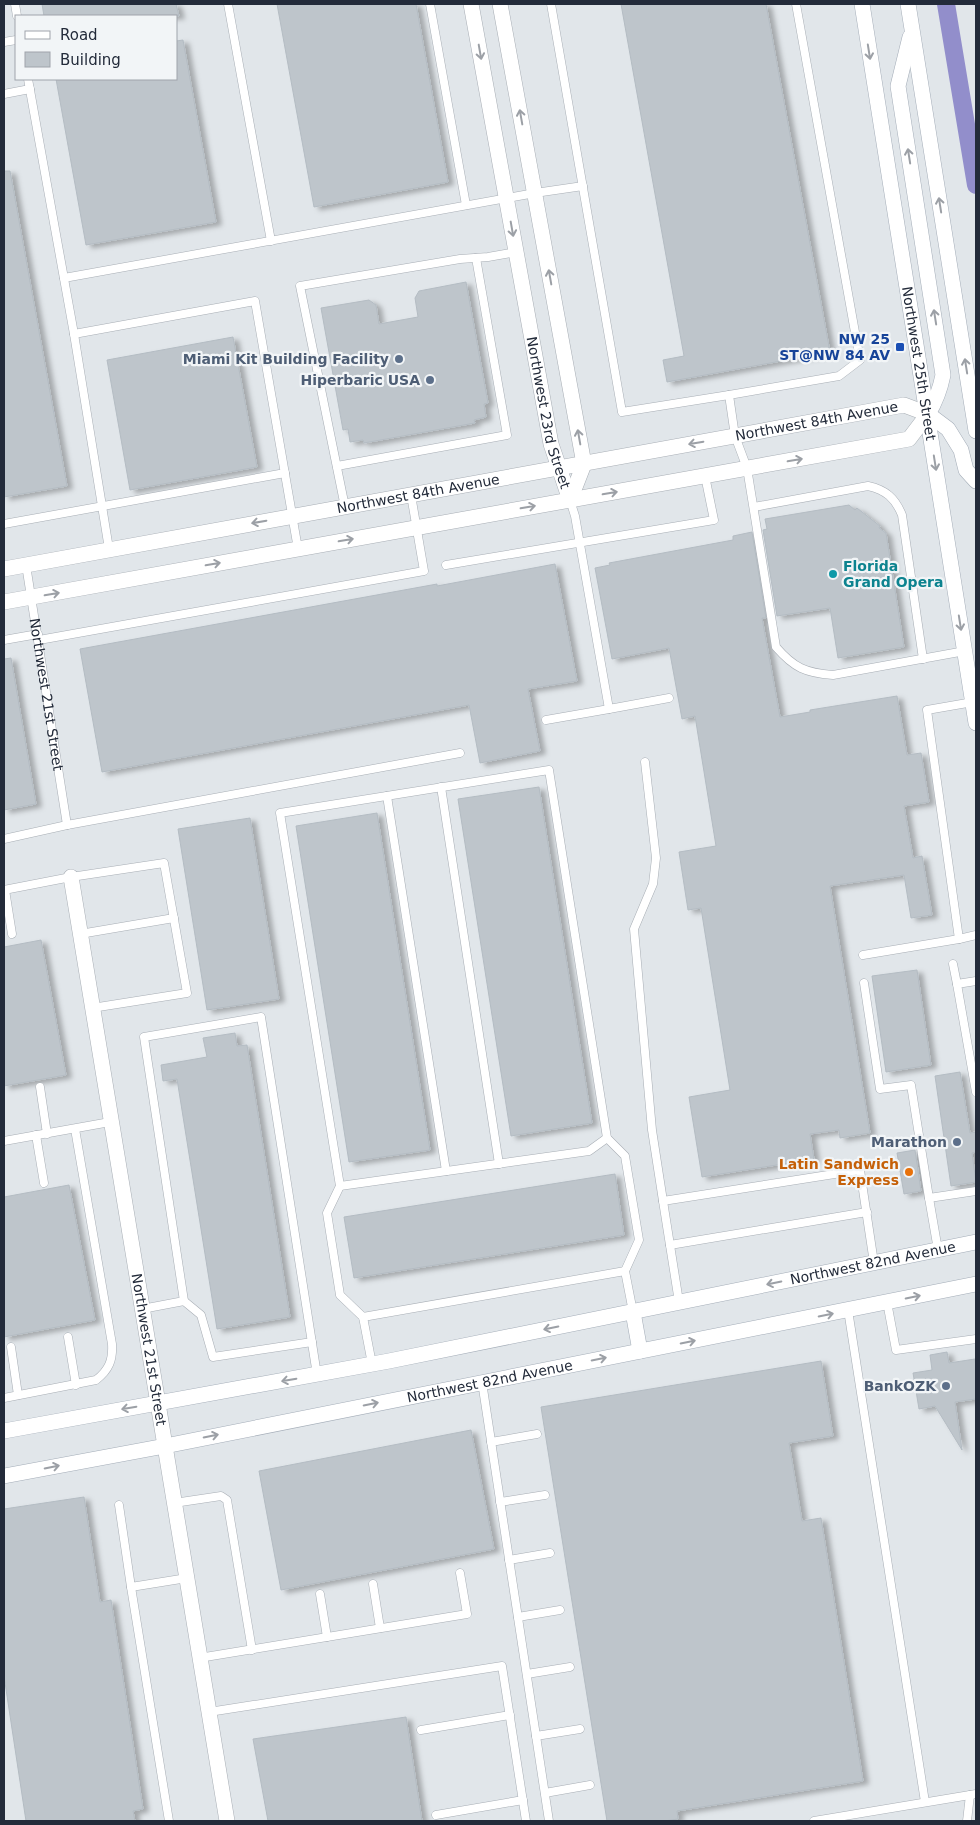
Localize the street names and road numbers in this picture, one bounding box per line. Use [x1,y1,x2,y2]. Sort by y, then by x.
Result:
street label: Northwest 25th Street [899,285,939,442]
street label: Northwest 23rd Street [524,335,574,491]
street label: Northwest 84th Avenue [734,398,899,444]
street label: Northwest 84th Avenue [335,471,501,516]
street label: Northwest 21st Street [26,617,66,772]
street label: Northwest 82nd Avenue [789,1238,957,1288]
street label: Northwest 21st Street [129,1272,170,1427]
street label: Northwest 82nd Avenue [406,1357,574,1405]

